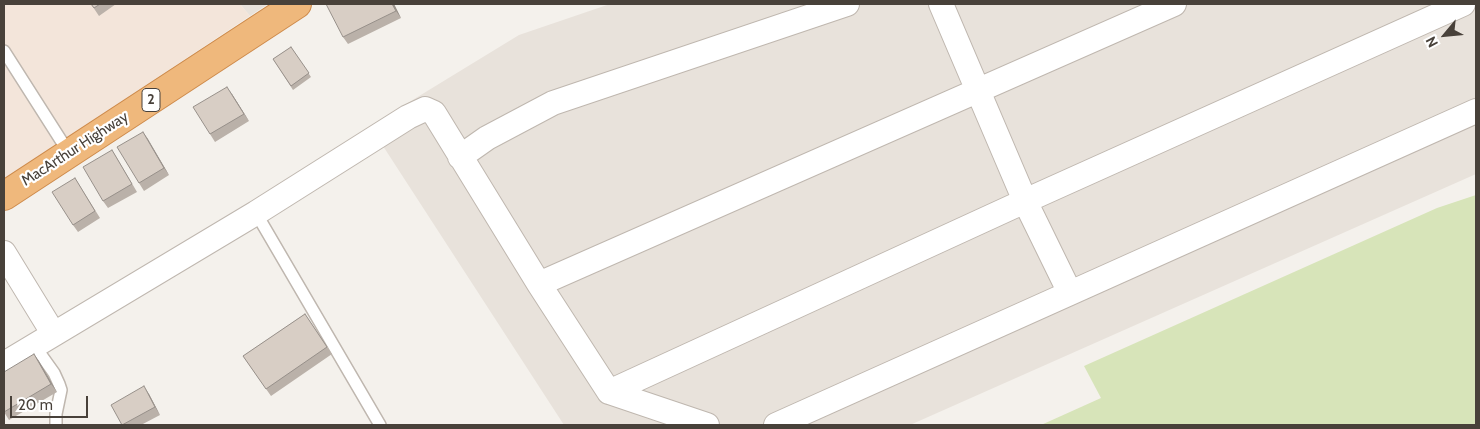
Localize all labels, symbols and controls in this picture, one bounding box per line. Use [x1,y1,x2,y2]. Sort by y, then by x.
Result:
north arrow [1420,10,1470,60]
text: N [1421,33,1442,51]
road number: 2 [142,88,160,112]
street label: MacArthur Highway [18,108,132,190]
scale bar [12,386,90,418]
text: 20 m [18,396,53,414]

